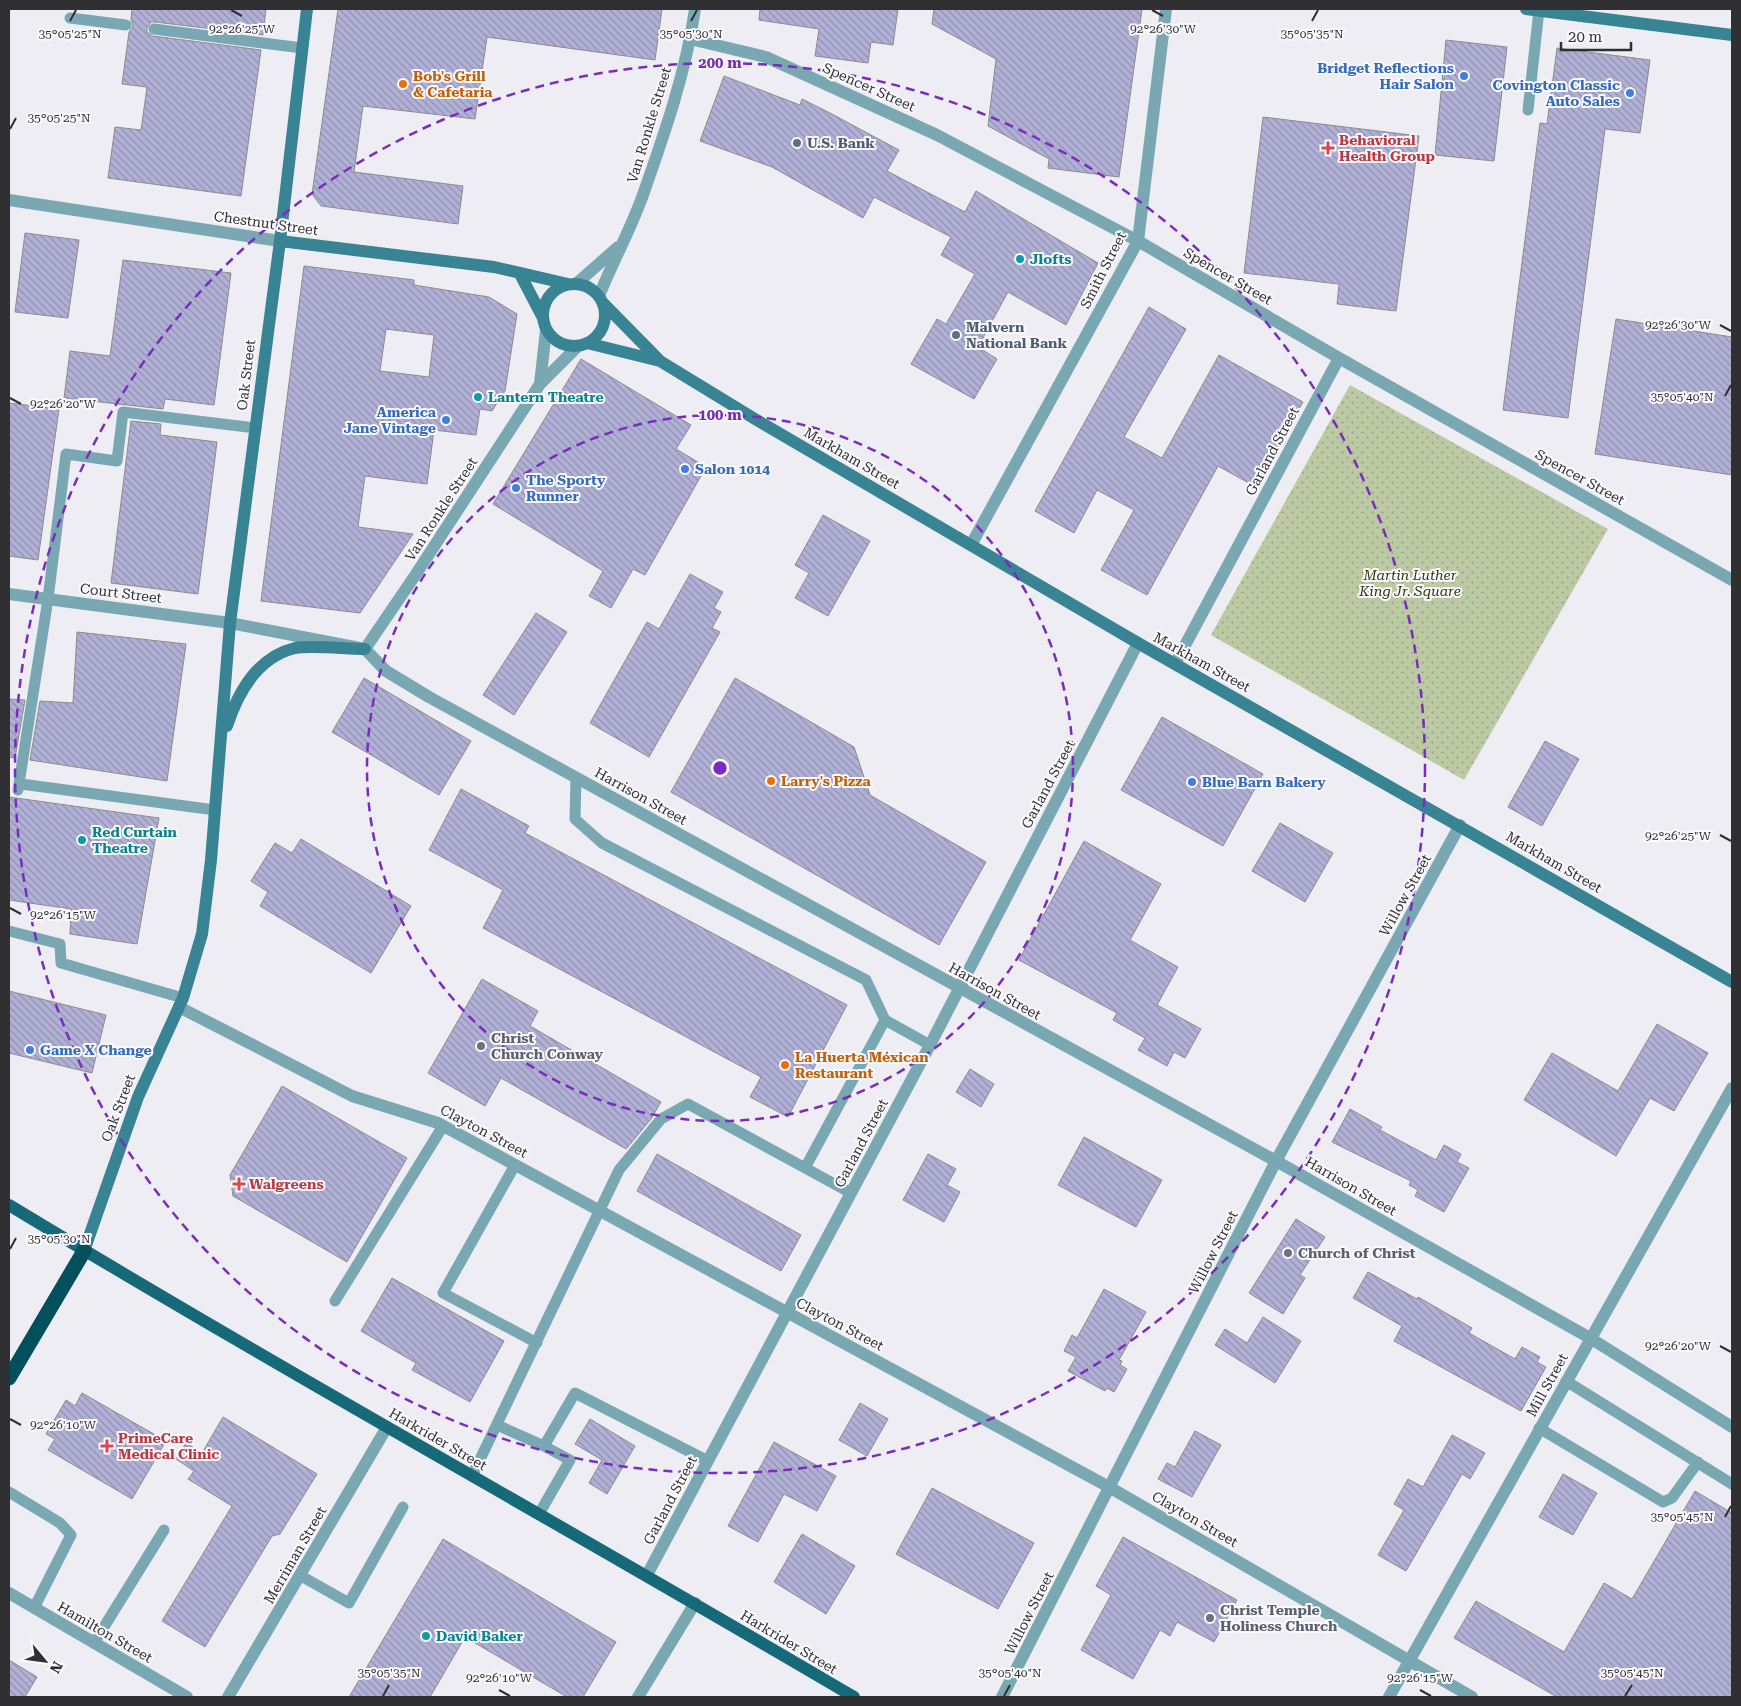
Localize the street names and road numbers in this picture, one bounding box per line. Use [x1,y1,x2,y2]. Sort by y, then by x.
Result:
street label: Spencer Street [820,59,918,115]
street label: Van Ronkle Street [624,65,674,185]
street label: Chestnut Street [213,208,319,238]
street label: Smith Street [1077,229,1129,311]
street label: Spencer Street [1181,244,1275,308]
street label: Oak Street [234,339,258,411]
street label: Garland Street [1242,404,1302,498]
street label: Markham Street [801,424,903,492]
street label: Spencer Street [1533,446,1627,508]
street label: Van Ronkle Street [402,454,480,564]
street label: Court Street [79,580,163,606]
street label: Markham Street [1151,629,1253,695]
street label: Garland Street [1018,737,1078,831]
street label: Harrison Street [592,764,690,828]
street label: Markham Street [1503,828,1605,896]
street label: Willow Street [1376,851,1434,939]
street label: Harrison Street [946,959,1044,1023]
street label: Oak Street [98,1072,138,1144]
street label: Garland Street [831,1096,891,1190]
street label: Clayton Street [438,1101,530,1161]
street label: Harrison Street [1302,1153,1400,1219]
street label: Willow Street [1185,1208,1241,1296]
street label: Clayton Street [794,1294,886,1354]
street label: Mill Street [1523,1350,1571,1420]
street label: Harkrider Street [386,1405,490,1473]
street label: Garland Street [640,1453,700,1547]
street label: Clayton Street [1149,1488,1241,1550]
street label: Merriman Street [261,1503,329,1607]
street label: Willow Street [1001,1569,1057,1657]
street label: Hamilton Street [55,1598,155,1666]
street label: Harkrider Street [738,1607,840,1677]

